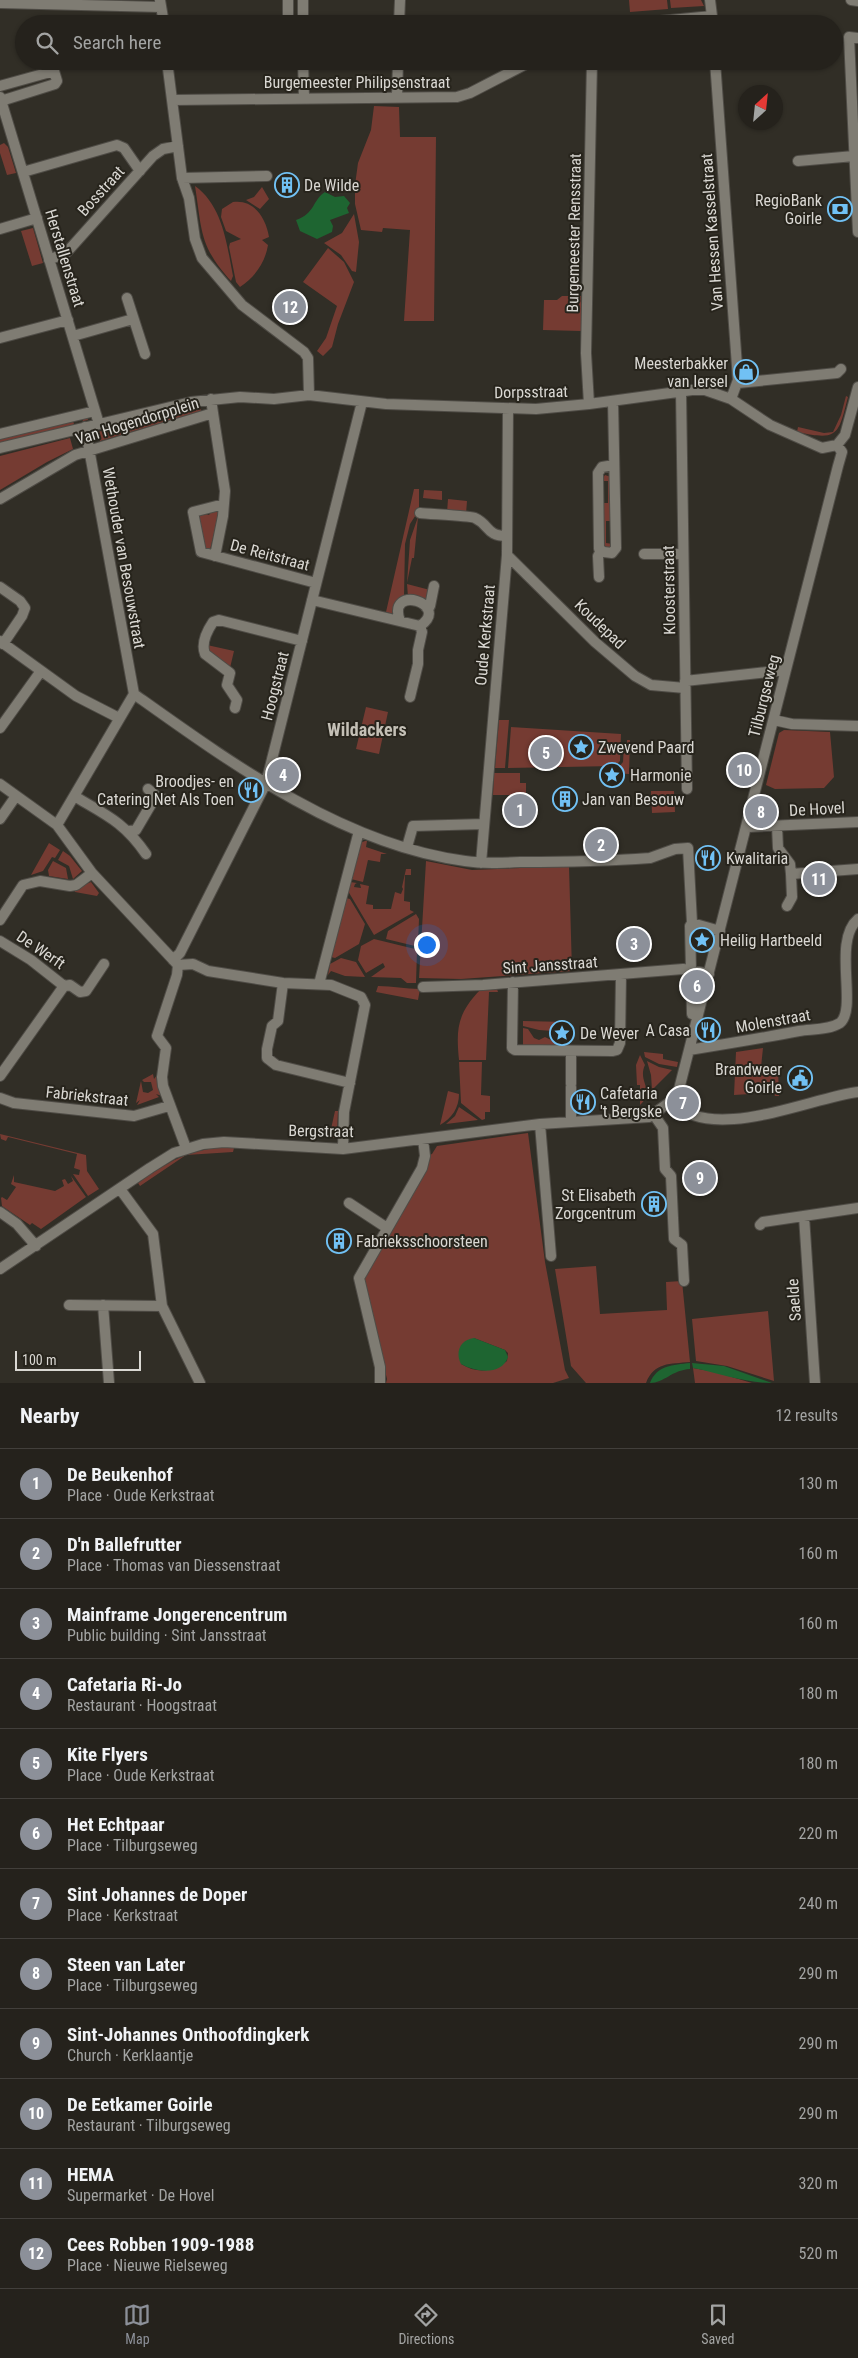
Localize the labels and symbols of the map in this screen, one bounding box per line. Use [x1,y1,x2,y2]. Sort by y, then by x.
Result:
street label: Burgemeester Philipsenstraat [264,73,450,92]
north arrow [738,85,783,130]
street label: Burgemeester Rensstraat [563,153,585,313]
street label: Van Hessen Kasselstraat [697,153,727,311]
street label: Bosstraat [74,162,129,220]
building icon: De Wilde [274,172,300,198]
place label: De Wilde [304,176,359,195]
place label: RegioBank Goirle [755,191,823,228]
bank icon: RegioBank Goirle [827,196,853,222]
street label: Herstallenstraat [41,207,89,309]
pin: 12 [274,288,306,326]
place label: Meesterbakker van Iersel [634,354,728,391]
shop icon: Meesterbakker van Iersel [733,359,759,385]
street label: Dorpsstraat [494,382,568,402]
street label: Van Hogendorpplein [73,393,201,449]
street label: Wethouder van Besouwstraat [99,466,149,650]
street label: De Reitstraat [228,535,312,575]
street label: Kloosterstraat [659,545,679,635]
street label: Oude Kerkstraat [471,583,499,686]
street label: Koudepad [571,595,629,653]
street label: Hoogstraat [257,649,293,723]
street label: Tilburgseweg [745,653,783,739]
district label: Wildackers [327,719,407,740]
pin: 5 [530,734,562,772]
place icon: Zwevend Paard [568,734,594,760]
place label: Zwevend Paard [598,738,694,757]
pin: 10 [728,751,760,789]
pin: 4 [267,756,299,794]
place icon: Harmonie [599,762,625,788]
place label: Harmonie [630,766,691,785]
place label: Broodjes- en Catering Net Als Toen [97,772,234,809]
restaurant icon: Broodjes- en Catering Net Als Toen [238,777,264,803]
building icon: Jan van Besouw [552,786,578,812]
place label: Jan van Besouw [582,790,684,809]
pin: 1 [504,791,536,829]
pin: 8 [745,793,777,831]
street label: De Hovel [789,798,845,820]
pin: 2 [585,826,617,864]
restaurant icon: Kwalitaria [695,845,721,871]
place label: Kwalitaria [726,849,788,868]
pin: 11 [803,860,835,898]
pin: 3 [618,925,650,963]
street label: De Werft [13,927,69,973]
place icon: Heilig Hartbeeld [689,927,715,953]
place label: Heilig Hartbeeld [720,931,822,950]
your location [414,932,440,958]
street label: Sint Jansstraat [502,952,598,978]
pin: 6 [681,967,713,1005]
street label: Molenstraat [734,1005,812,1037]
restaurant icon: A Casa [695,1017,721,1043]
place icon: De Wever [549,1020,575,1046]
place label: A Casa [645,1021,690,1040]
place label: De Wever [580,1024,639,1043]
place label: Brandweer Goirle [715,1060,782,1097]
public building icon: Brandweer Goirle [787,1065,813,1091]
street label: Fabriekstraat [45,1082,129,1110]
place label: Cafetaria 't Bergske [600,1084,662,1121]
pin: 7 [667,1084,699,1122]
restaurant icon: Cafetaria 't Bergske [570,1089,596,1115]
street label: Bergstraat [288,1121,354,1141]
pin: 9 [684,1159,716,1197]
place label: St Elisabeth Zorgcentrum [555,1186,636,1223]
building icon: St Elisabeth Zorgcentrum [641,1191,667,1217]
building icon: Fabrieksschoorsteen [326,1228,352,1254]
place label: Fabrieksschoorsteen [356,1232,488,1251]
street label: Saelde [783,1278,805,1322]
scale bar [15,1348,141,1371]

